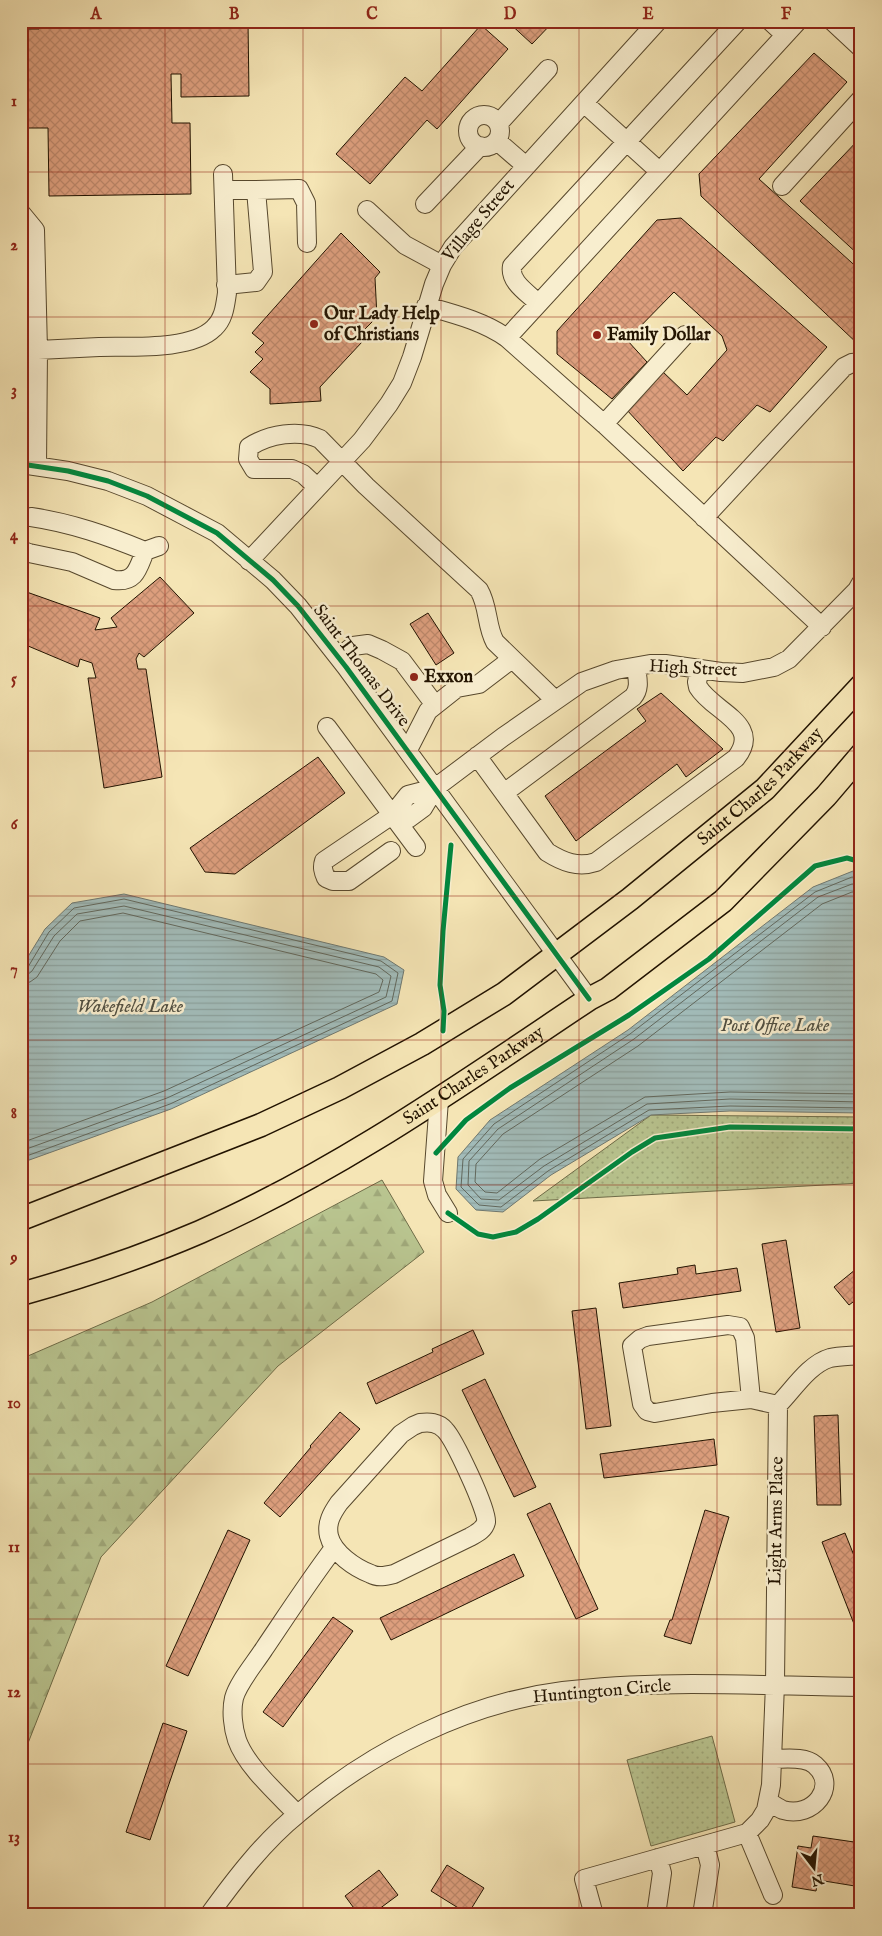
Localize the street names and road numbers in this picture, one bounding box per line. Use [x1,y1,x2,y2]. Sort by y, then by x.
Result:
street label: Village Street [437,175,520,268]
street label: Saint Thomas Drive [307,600,415,732]
street label: High Street [648,655,738,683]
street label: Saint Charles Parkway [693,722,828,851]
street label: Saint Charles Parkway [399,1021,549,1130]
street label: Light Arms Place [764,1456,790,1586]
street label: Huntington Circle [532,1674,672,1710]

